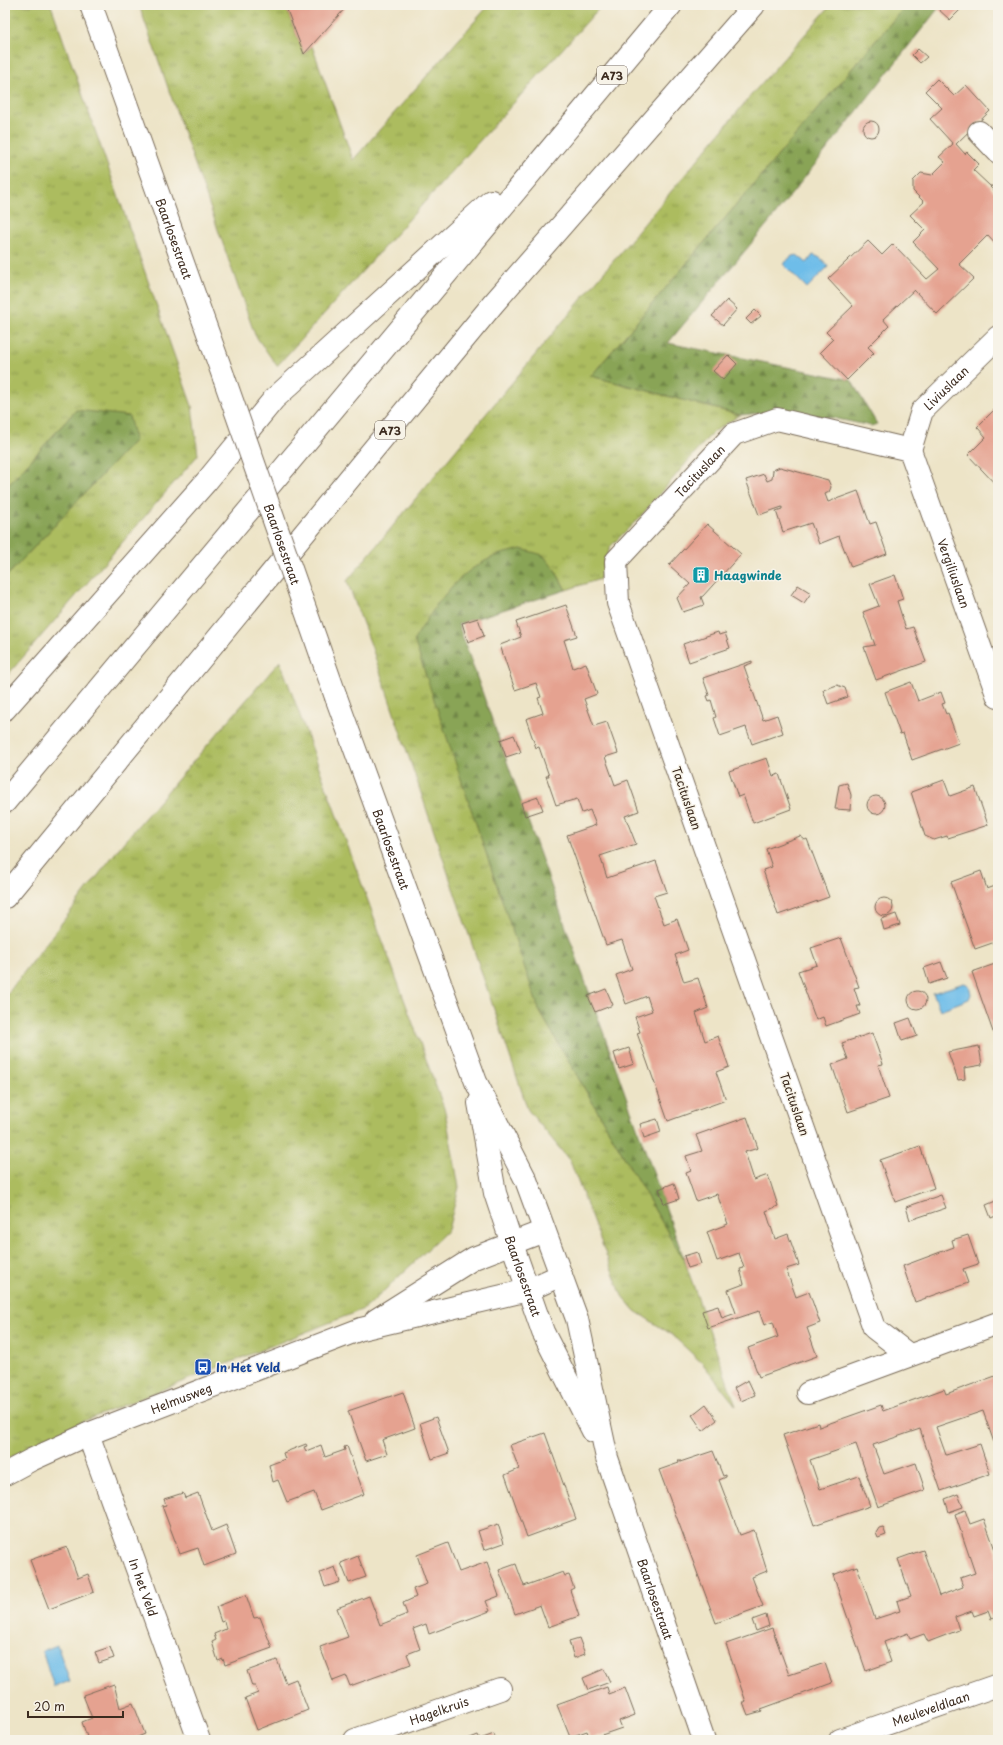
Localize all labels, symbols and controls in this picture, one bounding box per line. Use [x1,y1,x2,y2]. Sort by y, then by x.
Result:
road number: A73 [597,66,627,84]
street label: Baarlosestraat [152,196,197,282]
street label: Liviuslaan [919,362,972,414]
road number: A73 [375,421,405,439]
street label: Tacituslaan [670,441,729,501]
street label: Baarlosestraat [260,501,305,587]
street label: Vergiliuslaan [933,536,975,611]
building icon: Haagwinde [691,565,711,585]
place label: Haagwinde [714,566,782,584]
street label: Tacituslaan [668,764,706,832]
street label: Baarlosestraat [368,806,414,892]
street label: Tacituslaan [776,1070,814,1138]
street label: Baarlosestraat [501,1233,546,1319]
bus stop icon: In Het Veld [193,1357,213,1377]
place label: In Het Veld [216,1358,281,1376]
street label: Helmusweg [148,1378,214,1418]
street label: In het Veld [125,1556,162,1619]
street label: Baarlosestraat [633,1556,678,1642]
street label: Meuleveldlaan [889,1687,972,1730]
street label: Hagelkruis [407,1692,472,1729]
scale bar [28,1693,123,1719]
text: 20 m [34,1697,65,1715]

